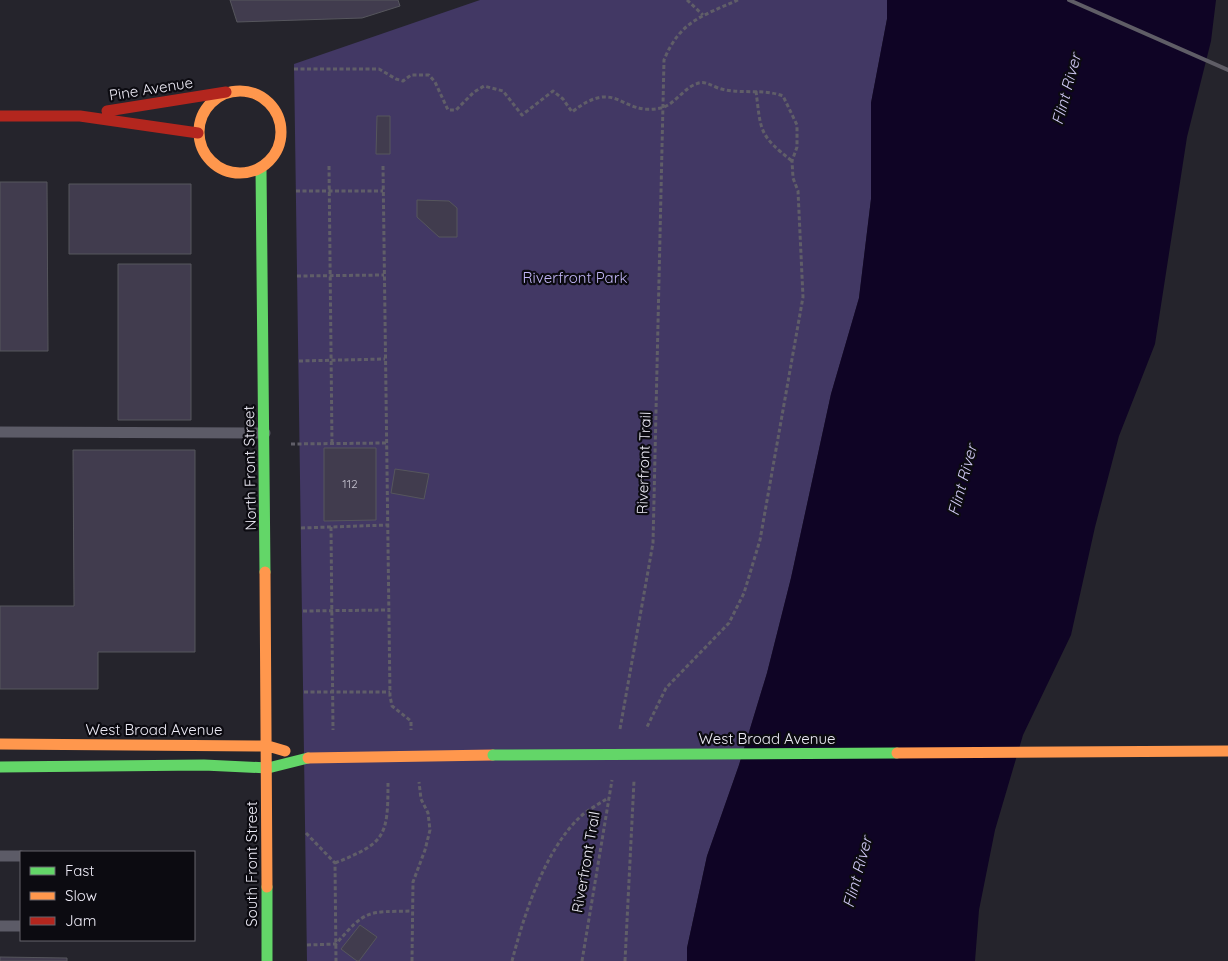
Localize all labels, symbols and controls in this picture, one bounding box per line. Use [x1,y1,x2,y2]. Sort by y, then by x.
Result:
water label: Flint River [1047,49,1086,127]
street label: Pine Avenue [108,72,194,105]
park label: Riverfront Park [523,268,627,287]
street label: North Front Street [239,405,260,531]
street label: Riverfront Trail [632,411,655,515]
water label: Flint River [943,440,982,518]
house number: 112 [342,476,358,491]
street label: West Broad Avenue [86,720,222,739]
street label: West Broad Avenue [699,729,835,748]
street label: South Front Street [242,801,261,927]
street label: Riverfront Trail [567,810,604,914]
water label: Flint River [838,832,877,910]
legend [20,851,195,941]
text: Fast [65,861,94,880]
text: Slow [65,886,97,905]
text: Jam [65,911,96,930]

